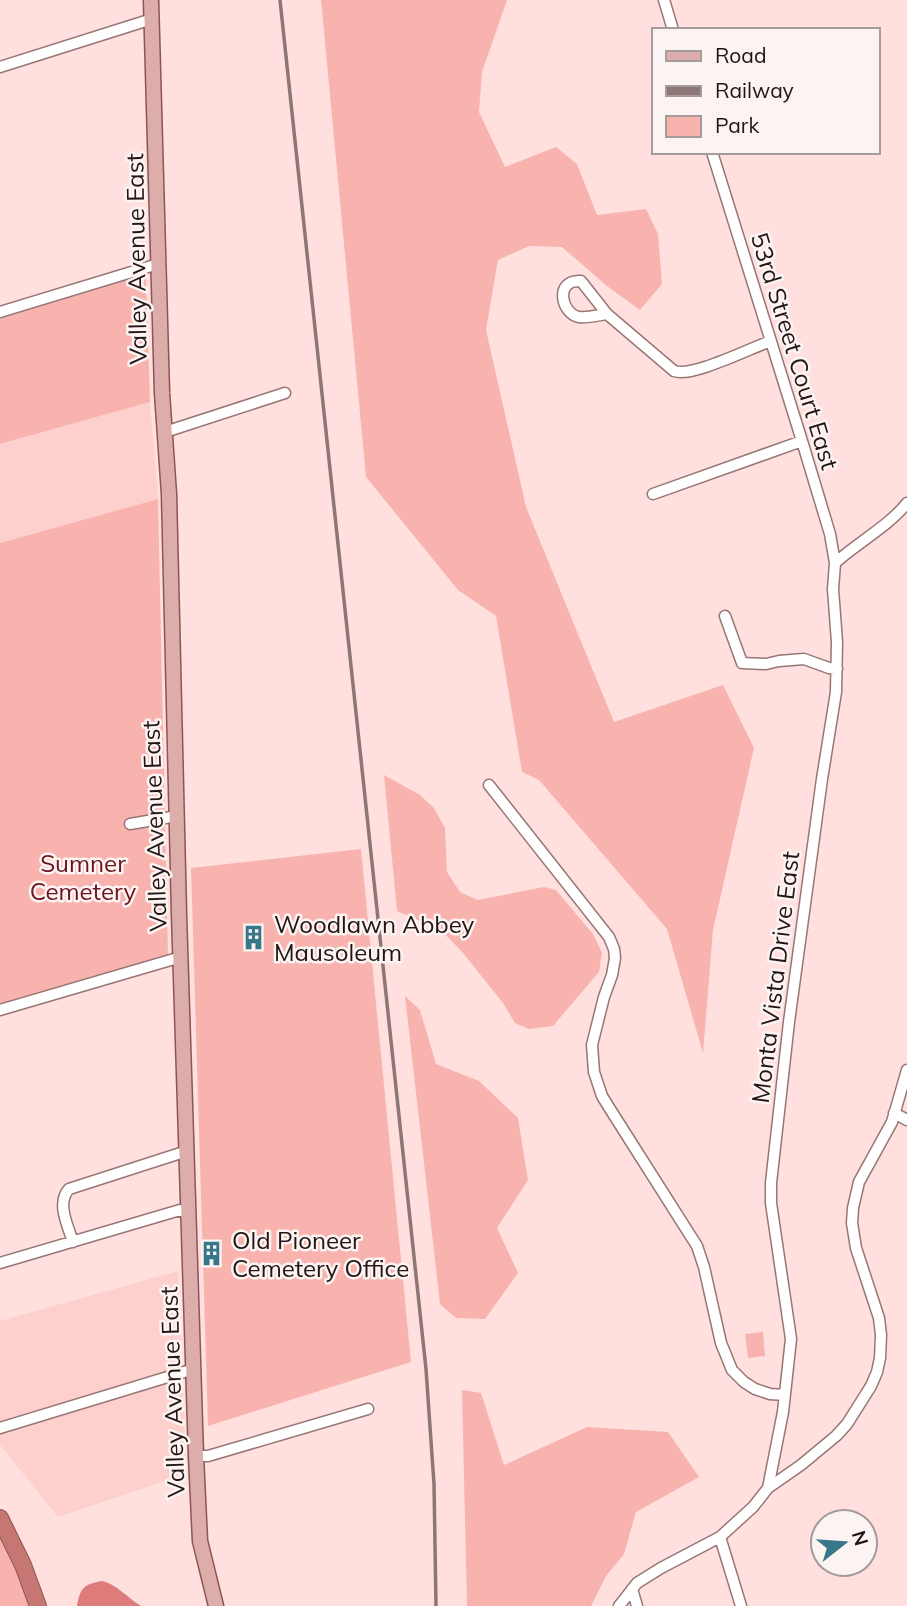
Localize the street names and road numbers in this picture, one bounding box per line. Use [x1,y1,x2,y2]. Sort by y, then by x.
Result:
street label: Valley Avenue East [119,153,153,365]
street label: 53rd Street Court East [745,229,845,473]
street label: Valley Avenue East [135,720,173,932]
street label: Monta Vista Drive East [745,849,805,1105]
street label: Valley Avenue East [153,1286,191,1498]

